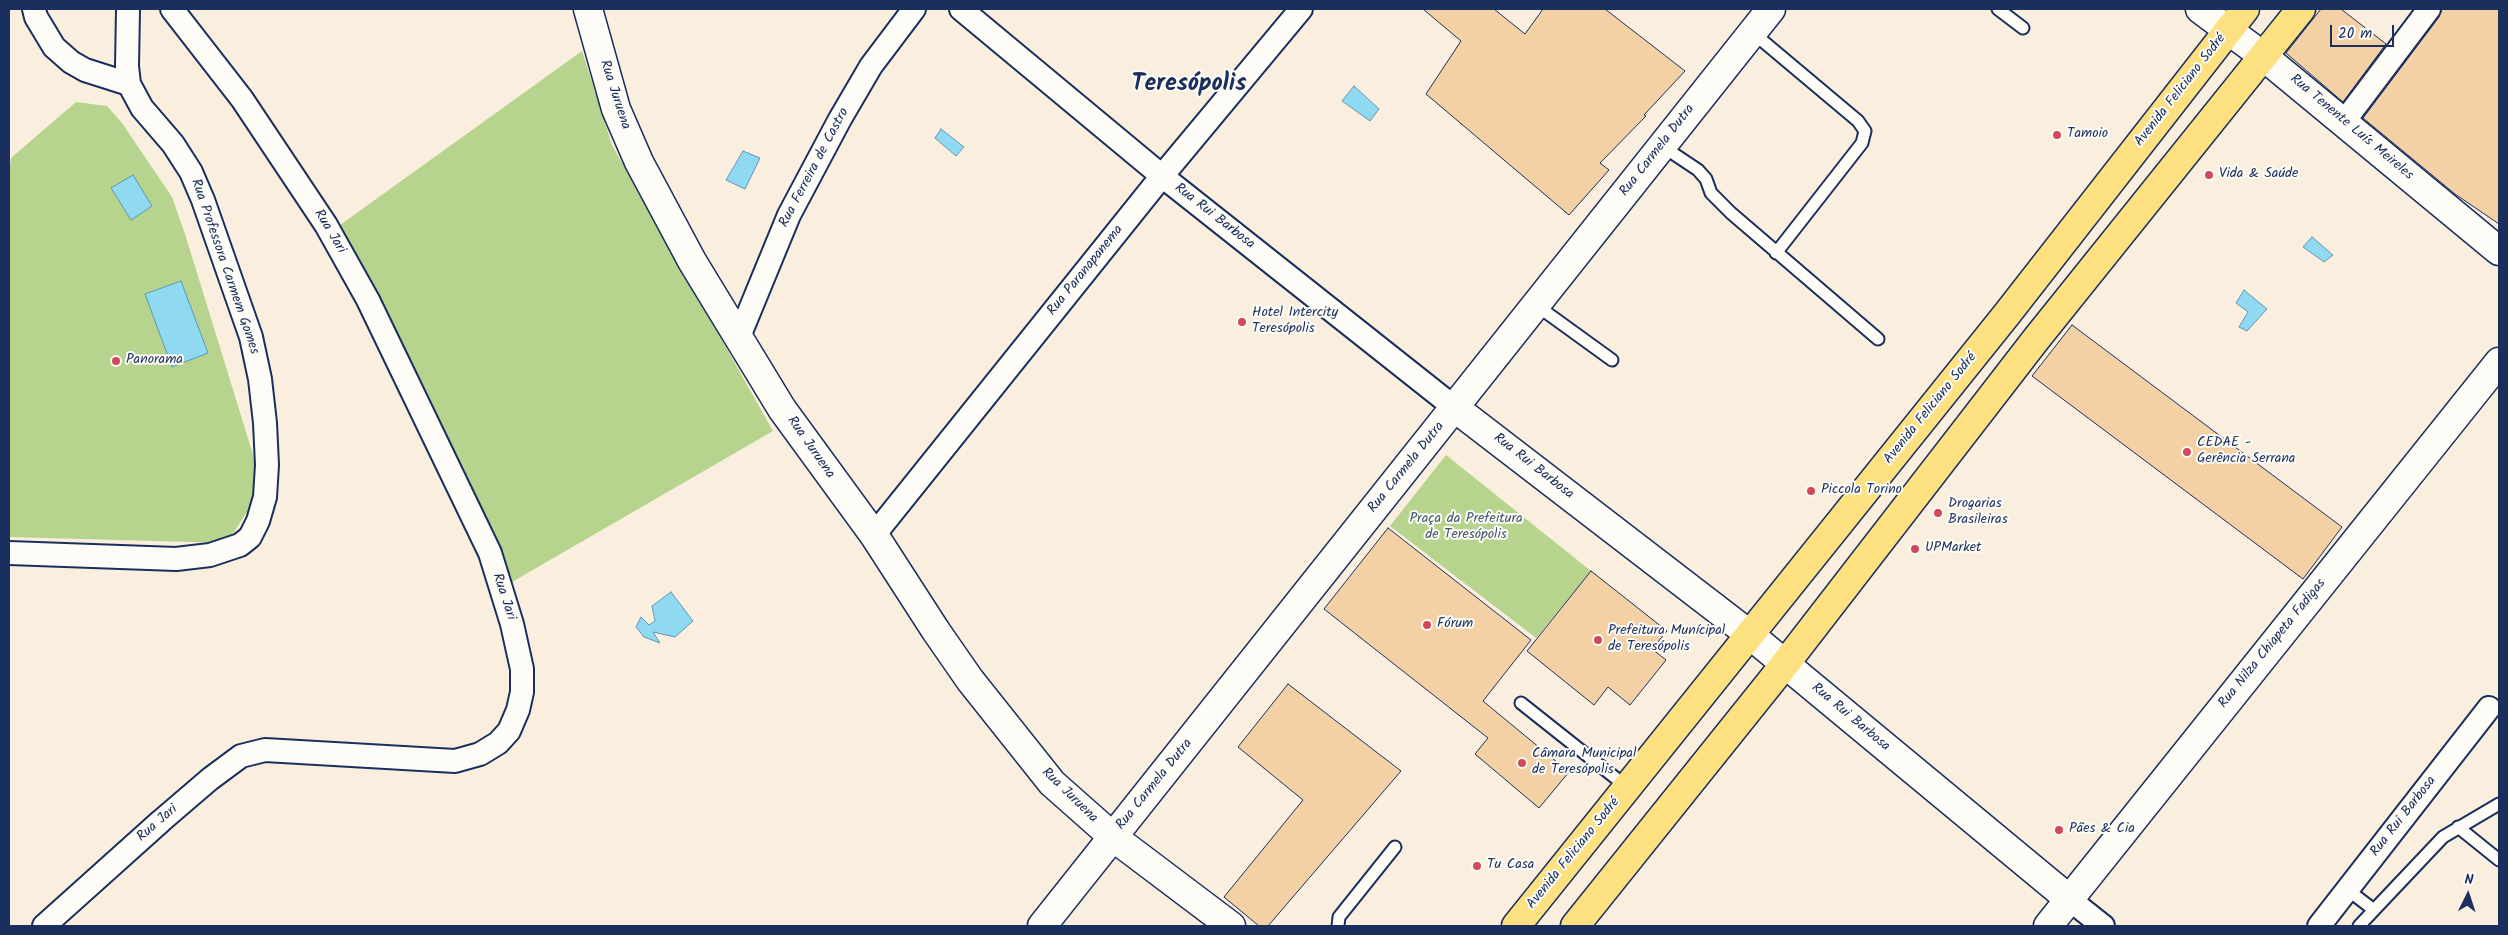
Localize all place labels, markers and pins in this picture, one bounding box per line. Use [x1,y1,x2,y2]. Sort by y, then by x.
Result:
place label: Tamoio [2067,127,2108,143]
marker: Tamoio [2051,129,2063,141]
place label: Vida & Saúde [2219,167,2298,183]
marker: Vida & Saúde [2203,169,2215,181]
place label: Hotel Intercity Teresópolis [1252,306,1338,338]
marker: Hotel Intercity Teresópolis [1236,316,1248,328]
place label: Panorama [126,353,183,369]
marker: Panorama [110,355,122,367]
place label: CEDAE - Gerência Serrana [2197,436,2295,468]
marker: CEDAE - Gerência Serrana [2181,446,2193,458]
place label: Piccola Torino [1821,483,1902,499]
marker: Piccola Torino [1805,485,1817,497]
place label: Drogarias Brasileiras [1948,497,2008,530]
marker: Drogarias Brasileiras [1932,507,1944,519]
place label: UPMarket [1925,541,1982,557]
marker: UPMarket [1909,543,1921,555]
place label: Fórum [1437,617,1473,633]
marker: Fórum [1421,619,1433,631]
place label: Prefeitura Munícipal de Teresópolis [1608,624,1725,656]
marker: Prefeitura Munícipal de Teresópolis [1592,634,1604,646]
place label: Câmara Municipal de Teresópolis [1532,747,1636,780]
marker: Câmara Municipal de Teresópolis [1516,757,1528,769]
place label: Pães & Cia [2069,822,2135,838]
marker: Pães & Cia [2053,824,2065,836]
place label: Tu Casa [1487,858,1534,874]
marker: Tu Casa [1471,860,1483,872]

